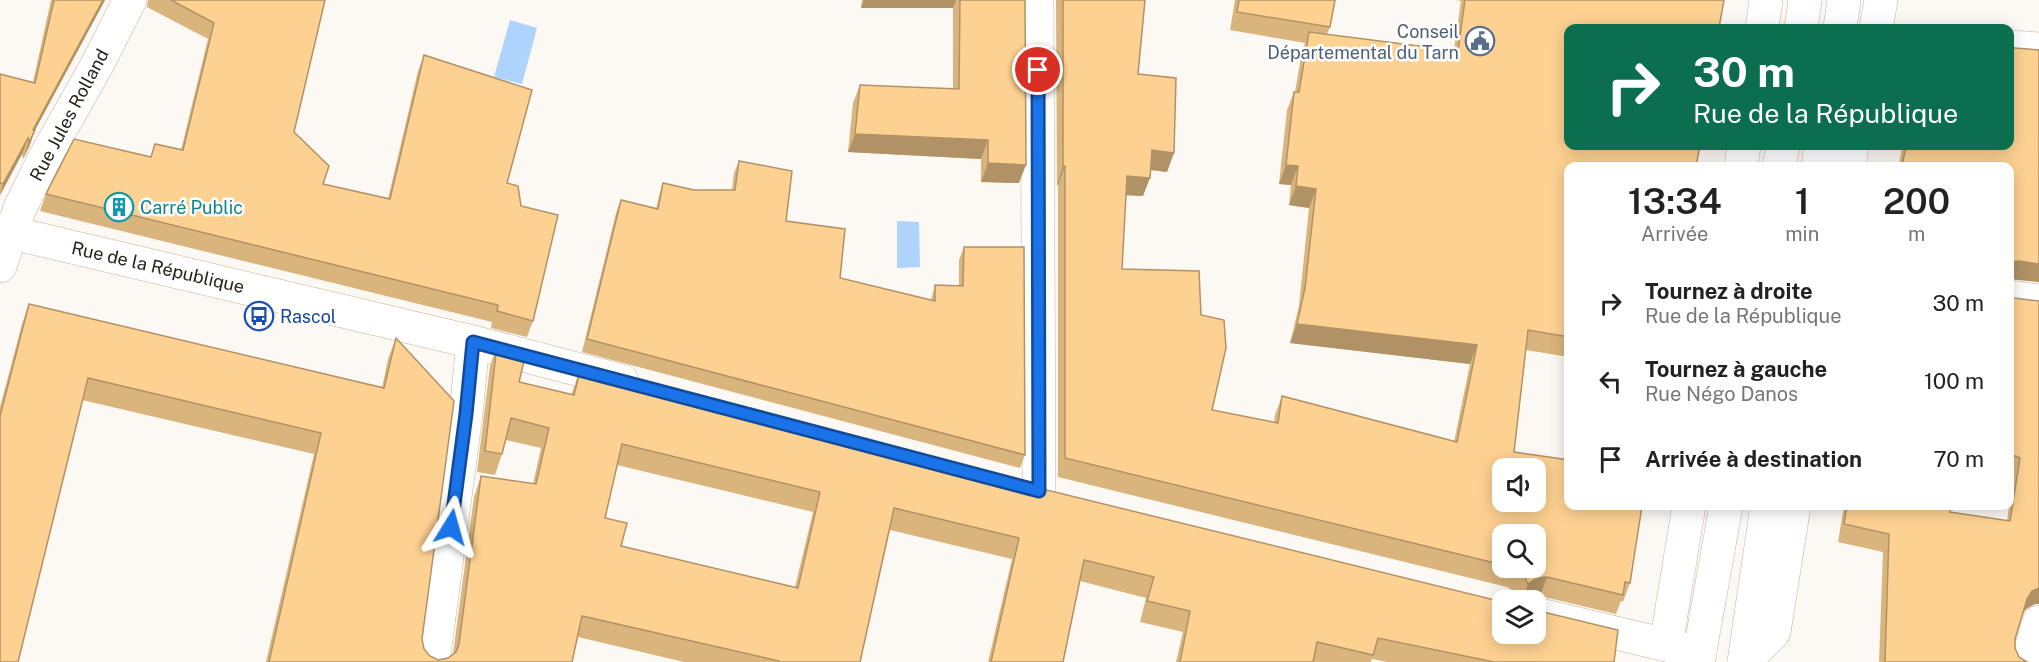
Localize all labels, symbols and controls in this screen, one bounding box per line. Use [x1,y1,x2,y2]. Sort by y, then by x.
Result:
place label: Conseil Départemental du Tarn [1267,21,1459,63]
public building icon: Conseil Départemental du Tarn [1464,25,1496,57]
pin [1012,44,1063,95]
street label: Rue Jules Rolland [25,45,113,185]
text: 30 m [1693,47,1795,96]
icon: right [1594,48,1672,126]
icon: arrive [1021,53,1054,86]
text: Rue de la République [1693,97,1958,129]
text: 13:34 [1628,180,1722,222]
text: 1 [1795,180,1810,222]
text: 200 [1883,180,1950,222]
building icon: Carré Public [103,191,135,223]
place label: Carré Public [140,197,243,218]
text: Arrivée [1641,222,1708,246]
text: min [1785,222,1819,246]
text: m [1908,222,1925,246]
street label: Rue de la République [69,237,247,297]
text: Tournez à droite [1645,278,1813,304]
icon: right [1594,287,1627,320]
text: 30 m [1932,290,1984,316]
bus stop icon: Rascol [243,300,275,332]
text: Rue de la République [1645,304,1841,328]
place label: Rascol [280,306,336,327]
text: Tournez à gauche [1645,356,1827,382]
icon: left [1594,365,1627,398]
text: 100 m [1924,368,1984,394]
text: Rue Négo Danos [1645,382,1798,406]
icon: arrive [1594,443,1627,476]
text: Arrivée à destination [1645,446,1862,472]
text: 70 m [1933,446,1984,472]
map controls [1492,458,1546,644]
button: sound [1492,458,1546,512]
position arrow [419,495,483,559]
button: search [1492,524,1546,578]
button: layers [1492,590,1546,644]

